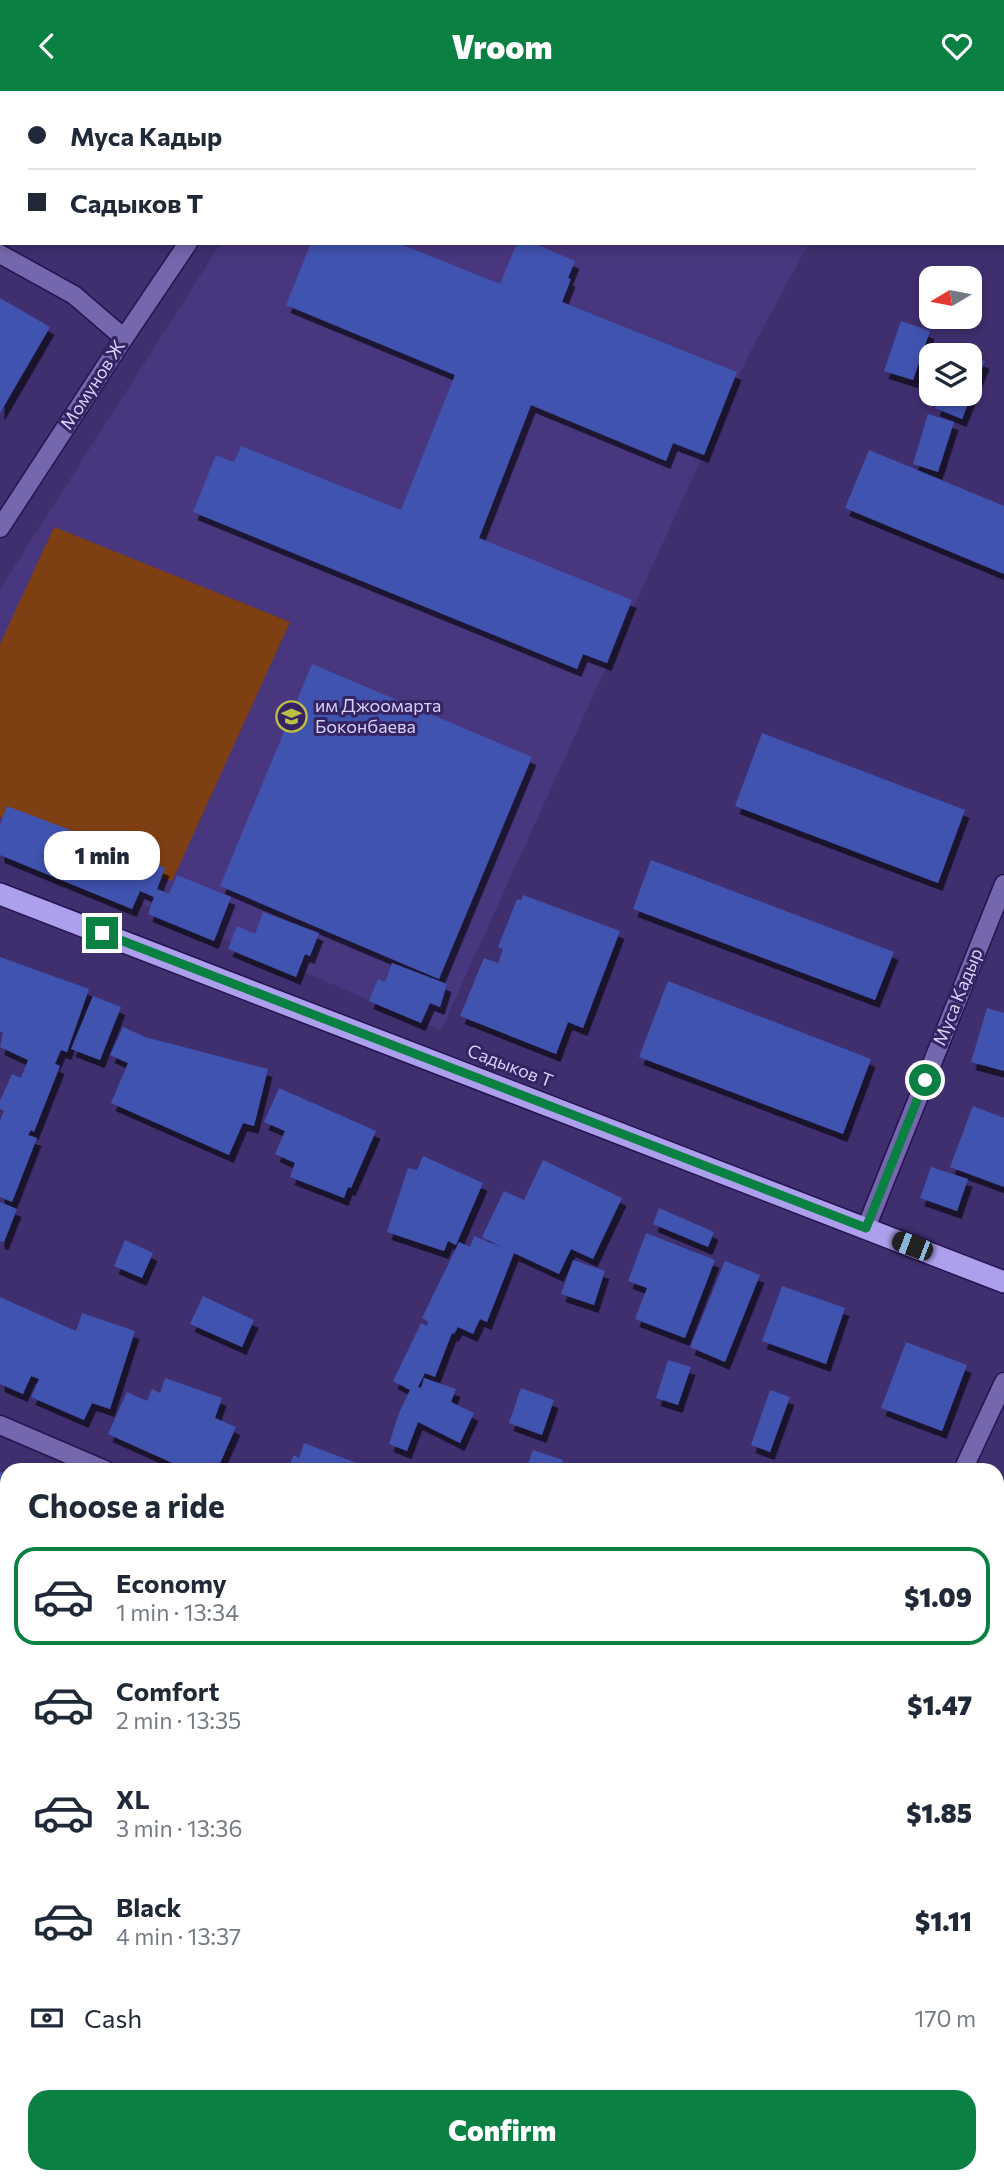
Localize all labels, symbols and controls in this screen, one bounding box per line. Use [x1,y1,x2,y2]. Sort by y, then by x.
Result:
text: Vroom [452,26,552,66]
icon: back [28,27,66,65]
icon: heart [938,27,976,65]
text: Муса Кадыр [70,120,222,151]
text: Садыков Т [70,187,203,218]
north arrow [919,266,982,329]
map controls [919,266,982,406]
street label: Момунов Ж [55,335,130,433]
button: layers [919,343,982,406]
place label: им Джоомарта Боконбаева [315,694,441,737]
school or university icon: им Джоомарта Боконбаева [275,699,309,733]
callout: 1 min [44,831,160,881]
text: 1 min [74,841,130,869]
route end [86,917,118,949]
street label: Муса Кадыр [928,945,987,1048]
street label: Садыков Т [465,1039,556,1091]
route start [909,1064,941,1096]
car [889,1229,936,1263]
text: Choose a ride [28,1485,225,1525]
icon: car [32,1565,95,1628]
text: Economy [116,1567,227,1598]
text: $1.09 [904,1581,972,1612]
text: 1 min · 13:34 [116,1598,239,1626]
icon: car [32,1673,95,1736]
text: Comfort [116,1675,219,1706]
text: $1.47 [907,1689,972,1720]
text: 2 min · 13:35 [116,1706,241,1734]
icon: car [32,1781,95,1844]
text: XL [116,1783,150,1814]
text: $1.85 [906,1797,972,1828]
text: 3 min · 13:36 [116,1814,242,1842]
icon: car [32,1889,95,1952]
text: Black [116,1891,182,1922]
text: $1.11 [915,1905,972,1936]
text: 4 min · 13:37 [116,1922,241,1950]
icon: cash [28,1999,66,2037]
text: Cash [84,2002,142,2033]
text: 170 m [915,2004,976,2032]
button: Confirm [28,2090,976,2170]

